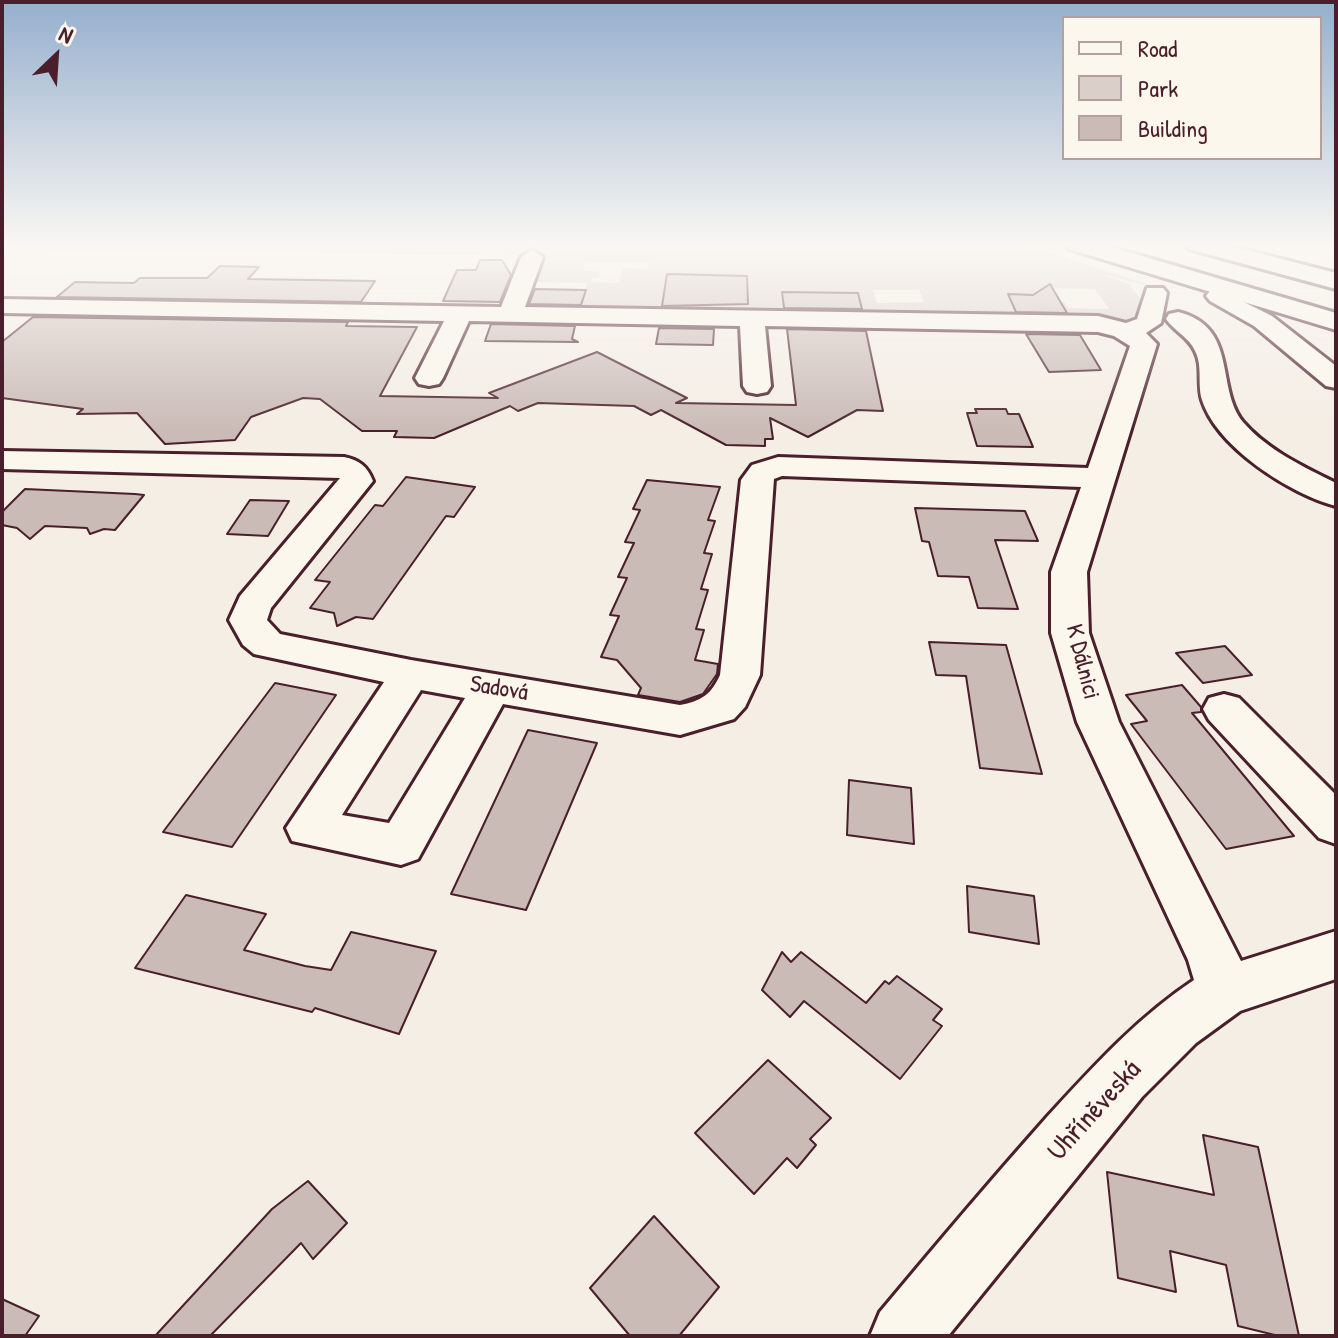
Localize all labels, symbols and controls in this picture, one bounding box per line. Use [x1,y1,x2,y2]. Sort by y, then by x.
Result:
north arrow [16,16,96,96]
legend [1062,16,1322,160]
text: N [54,18,78,50]
text: Road [1138,32,1177,64]
text: Park [1138,72,1178,104]
text: Building [1138,112,1208,144]
street label: K Dálnici [1059,622,1105,702]
street label: Sadová [468,670,530,708]
street label: Uhříněveská [1041,1054,1149,1168]

